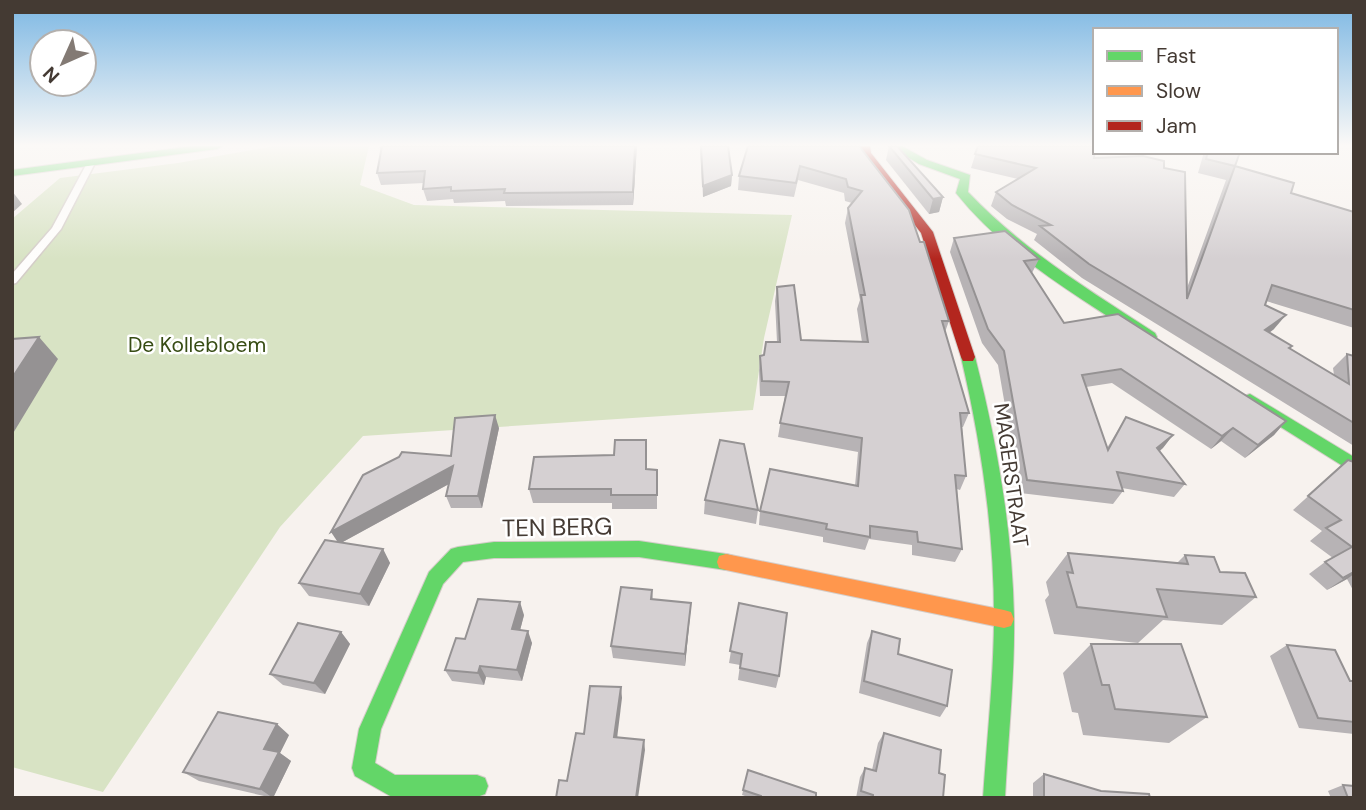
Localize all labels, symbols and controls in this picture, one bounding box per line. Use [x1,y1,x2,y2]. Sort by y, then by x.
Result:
north arrow [28,28,98,98]
legend [1093,28,1338,154]
text: Fast [1156,42,1196,70]
text: N [38,61,65,88]
text: Slow [1156,77,1201,105]
text: Jam [1156,112,1197,140]
park label: De Kollebloem [128,331,266,359]
street label: MAGERSTRAAT [987,401,1035,549]
street label: TEN BERG [501,511,613,543]

